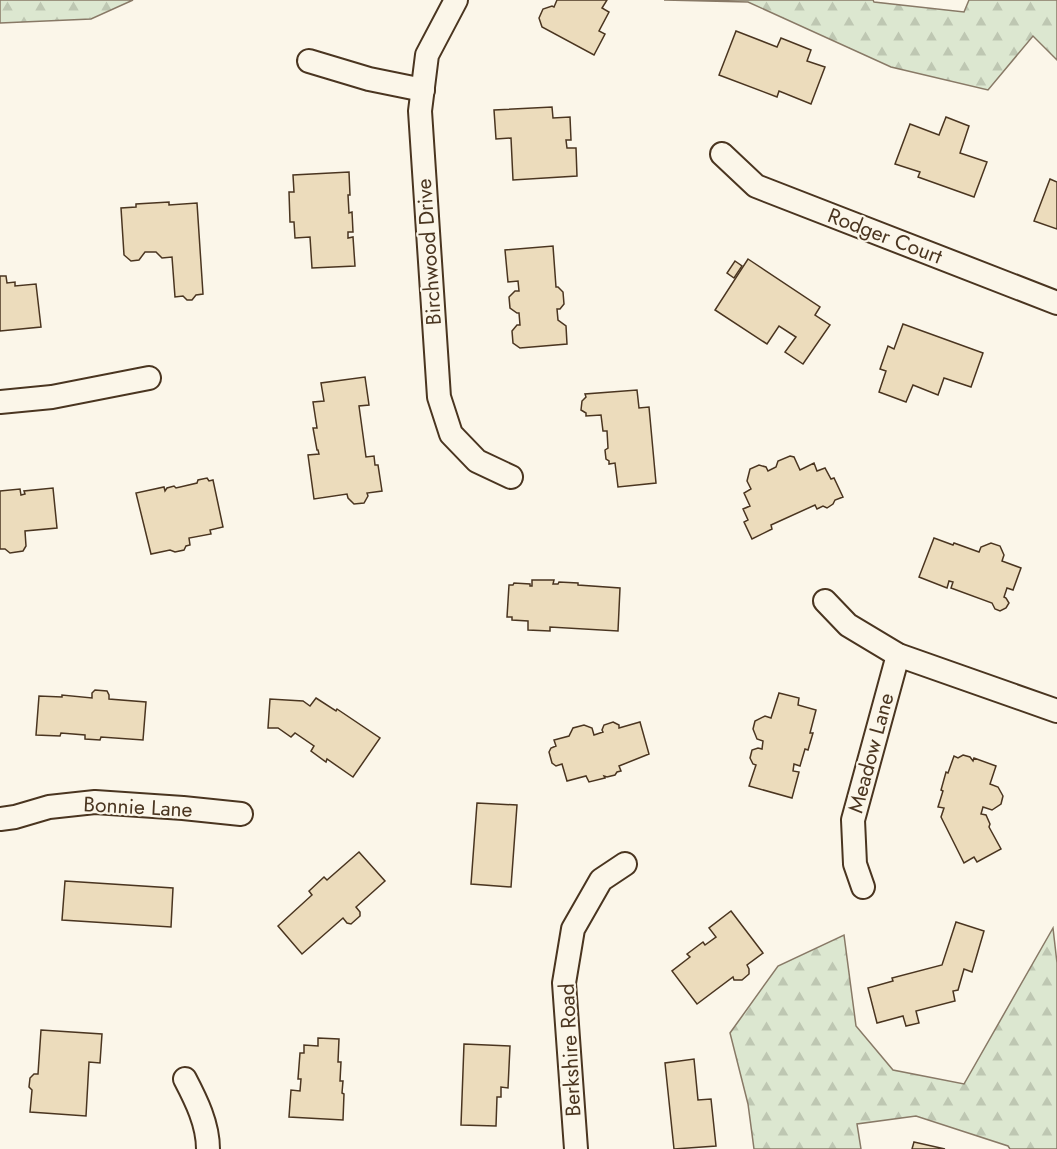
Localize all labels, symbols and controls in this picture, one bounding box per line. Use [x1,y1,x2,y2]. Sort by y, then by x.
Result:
street label: Birchwood Drive [409,178,449,326]
street label: Rodger Court [823,200,947,272]
street label: Meadow Lane [841,690,901,816]
street label: Bonnie Lane [83,789,193,825]
street label: Berkshire Road [552,983,588,1117]

